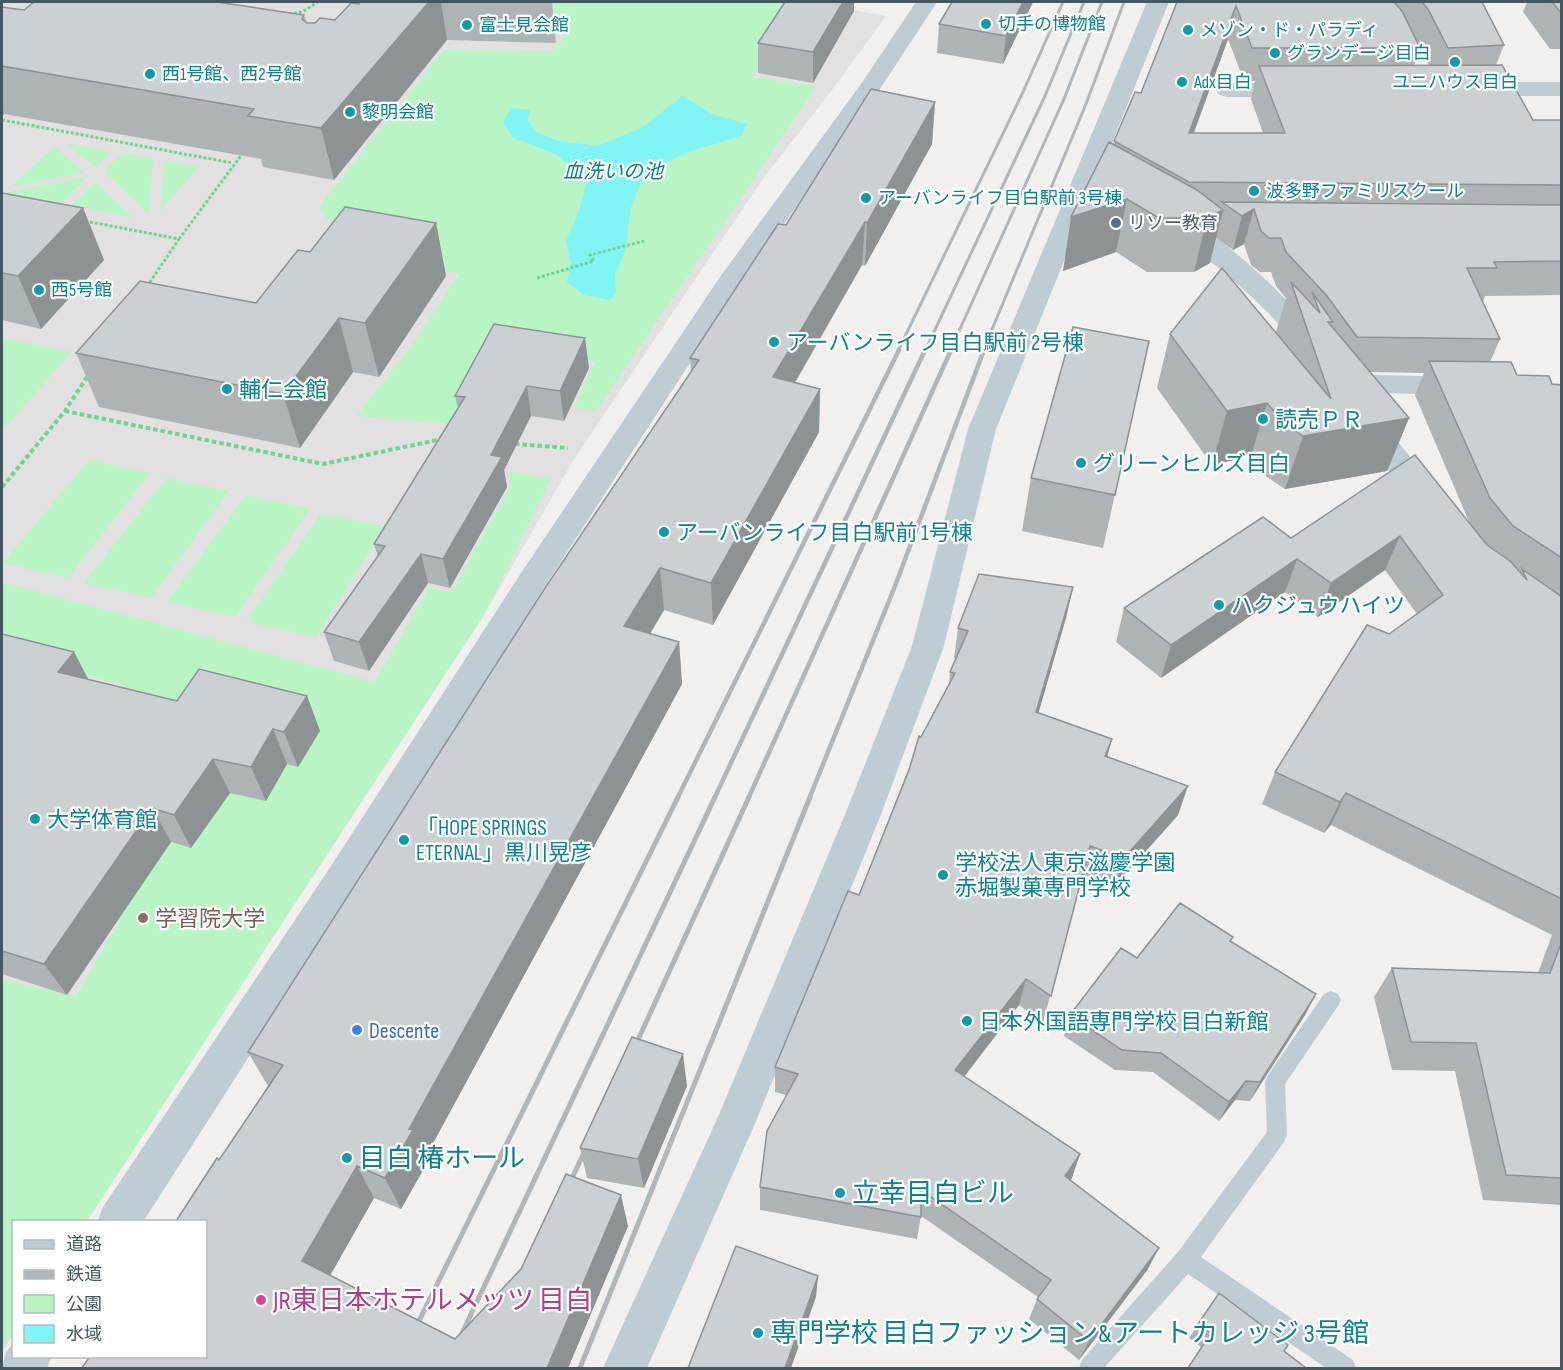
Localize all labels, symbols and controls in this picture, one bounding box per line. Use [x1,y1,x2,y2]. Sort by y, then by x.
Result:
place label: 切手の博物館 [998,14,1106,35]
place label: 富士見会館 [479,15,569,36]
marker: 切手の博物館 [979,17,993,31]
marker: 富士見会館 [460,18,474,32]
place label: メゾン・ド・パラディ [1200,20,1379,41]
marker: メゾン・ド・パラディ [1181,23,1195,37]
place label: グランデージ目白 [1287,43,1431,64]
marker: グランデージ目白 [1268,46,1282,60]
marker: ユニハウス目白 [1448,55,1462,69]
place label: 西1号館、西2号館 [162,64,302,85]
marker: 西1号館、西2号館 [143,67,157,81]
place label: Adx目白 [1193,72,1252,93]
place label: ユニハウス目白 [1392,72,1518,93]
marker: Adx目白 [1175,75,1189,89]
place label: 黎明会館 [362,102,434,123]
marker: 黎明会館 [343,105,357,119]
water label: 血洗いの池 [563,160,665,184]
place label: 波多野ファミリスクール [1266,181,1464,202]
marker: 波多野ファミリスクール [1247,184,1261,198]
place label: アーバンライフ目白駅前 3号棟 [878,188,1122,209]
marker: アーバンライフ目白駅前 3号棟 [859,191,873,205]
place label: リソー教育 [1128,213,1218,234]
marker: リソー教育 [1109,216,1123,230]
place label: 西5号館 [51,280,112,301]
marker: 西5号館 [32,283,46,297]
place label: アーバンライフ目白駅前 2号棟 [786,330,1084,357]
marker: アーバンライフ目白駅前 2号棟 [767,335,781,349]
place label: 輔仁会館 [239,377,327,404]
marker: 輔仁会館 [220,382,234,396]
place label: 読売ＰＲ [1275,407,1363,434]
marker: 読売ＰＲ [1256,412,1270,426]
place label: グリーンヒルズ目白 [1093,451,1290,478]
marker: グリーンヒルズ目白 [1074,456,1088,470]
place label: アーバンライフ目白駅前 1号棟 [676,520,973,547]
marker: アーバンライフ目白駅前 1号棟 [657,525,671,539]
place label: ハクジュウハイツ [1231,593,1405,620]
marker: ハクジュウハイツ [1212,598,1226,612]
place label: 大学体育館 [47,807,157,834]
marker: 大学体育館 [28,812,42,826]
place label: 「HOPE SPRINGS ETERNAL」黒川晃彦 [416,815,592,867]
marker: 「HOPE SPRINGS ETERNAL」黒川晃彦 [397,833,411,847]
place label: 学校法人東京滋慶学園 赤堀製菓専門学校 [955,850,1175,902]
marker: 学校法人東京滋慶学園 赤堀製菓専門学校 [936,868,950,882]
place label: 学習院大学 [155,906,265,933]
marker: 学習院大学 [136,911,150,925]
place label: 日本外国語専門学校 目白新館 [979,1009,1269,1036]
marker: 日本外国語専門学校 目白新館 [960,1014,974,1028]
place label: Descente [369,1018,439,1045]
marker: Descente [350,1023,364,1037]
place label: 目白 椿ホール [359,1143,525,1175]
marker: 目白 椿ホール [340,1151,354,1165]
place label: 立幸目白ビル [852,1178,1014,1210]
marker: 立幸目白ビル [833,1186,847,1200]
legend [12,1220,207,1358]
text: 道路 [66,1234,102,1255]
text: 鉄道 [66,1264,102,1285]
place label: JR東日本ホテルメッツ 目白 [272,1285,592,1317]
marker: JR東日本ホテルメッツ 目白 [254,1293,268,1307]
text: 公園 [66,1294,102,1315]
place label: 専門学校 目白ファッション&アートカレッジ 3号館 [770,1318,1369,1350]
text: 水域 [66,1324,102,1345]
marker: 専門学校 目白ファッション&アートカレッジ 3号館 [751,1326,765,1340]

